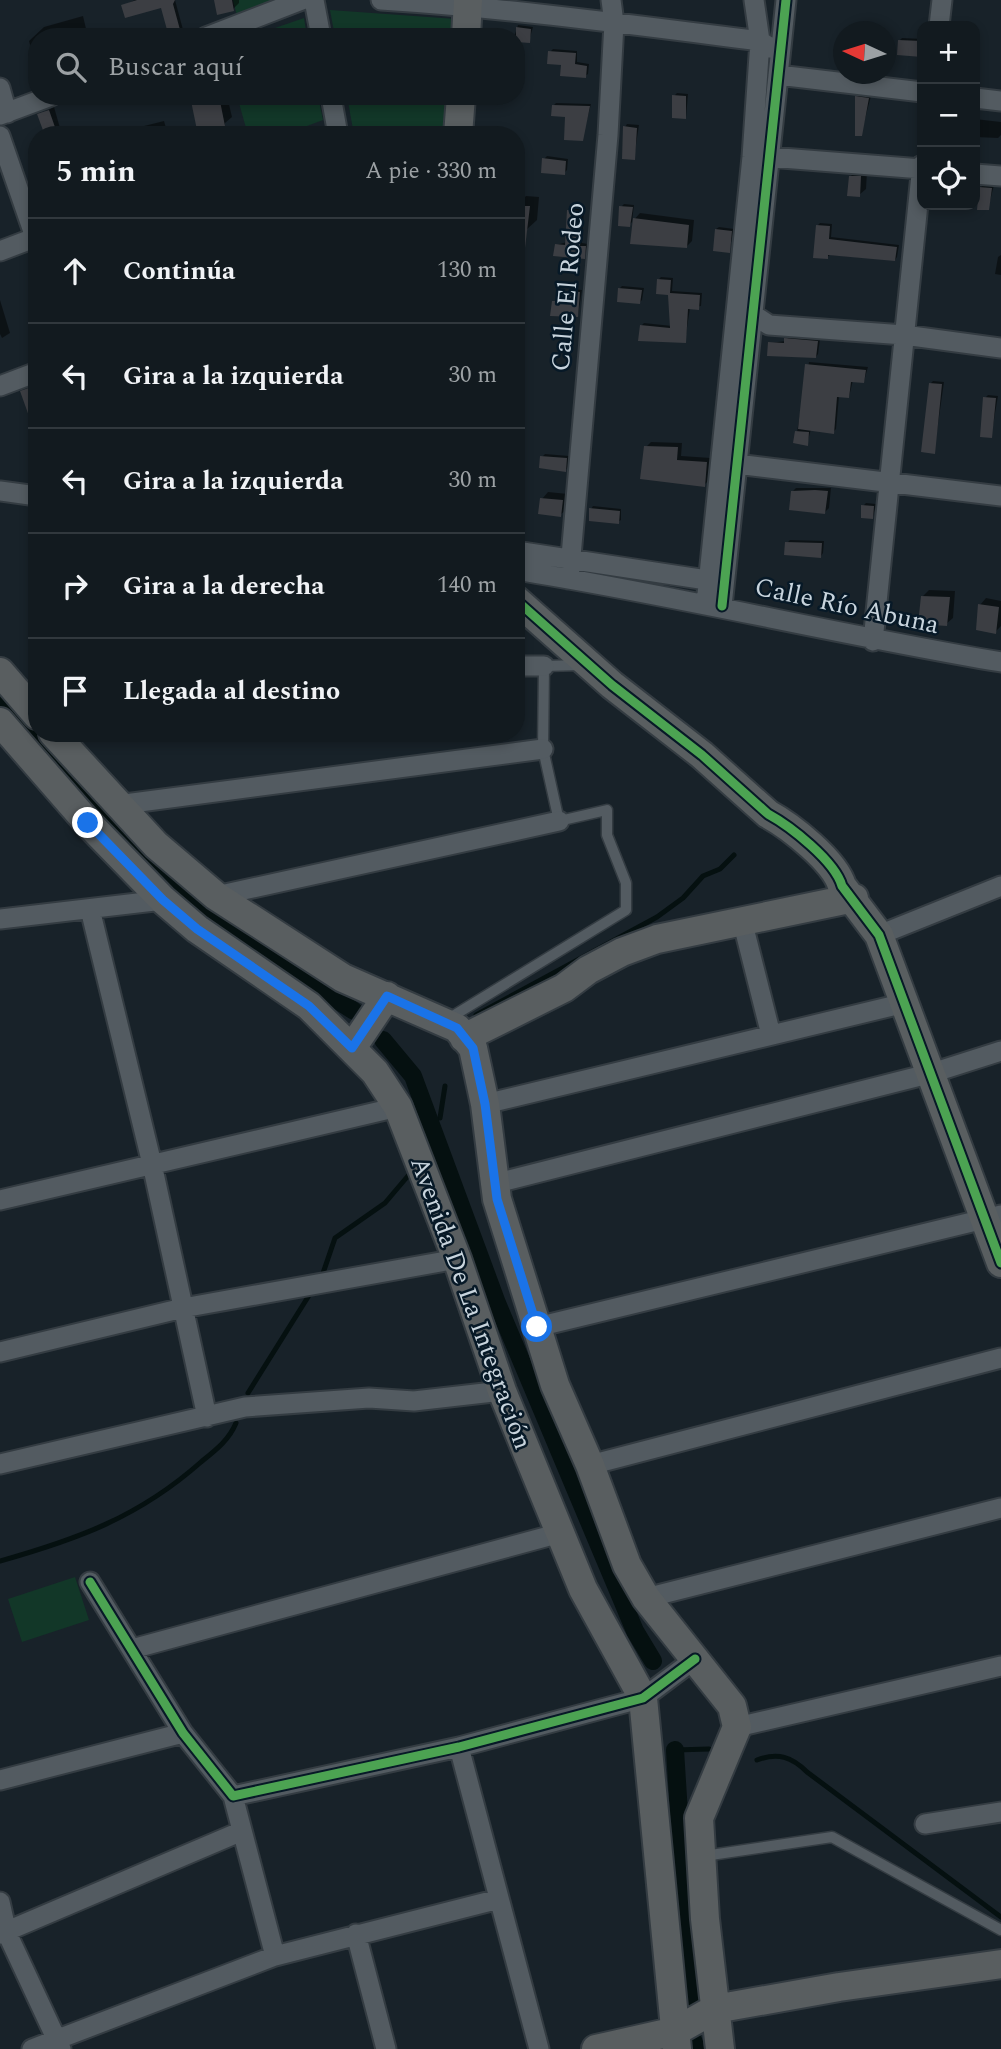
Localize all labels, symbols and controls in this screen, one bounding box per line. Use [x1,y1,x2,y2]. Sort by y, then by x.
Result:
north arrow [833,21,896,84]
map controls [917,21,980,210]
button: + [917,21,980,84]
search box [28,28,525,105]
text: Buscar aquí [108,47,243,87]
icon: search [52,48,90,86]
button: − [917,84,980,147]
button: locate [917,147,980,210]
text: 5 min [56,149,136,195]
text: A pie · 330 m [365,154,497,189]
street label: Calle El Rodeo [541,201,595,373]
text: Continúa [123,251,235,291]
icon: ahead [56,252,94,290]
text: 130 m [437,253,497,288]
text: Gira a la izquierda [123,356,344,396]
icon: left [56,357,94,395]
text: 30 m [448,358,497,393]
text: Gira a la izquierda [123,461,344,501]
icon: left [56,462,94,500]
text: 30 m [448,463,497,498]
text: Gira a la derecha [123,566,325,606]
icon: right [56,567,94,605]
street label: Calle Río Abuna [751,567,943,645]
text: 140 m [437,568,497,603]
text: Llegada al destino [123,671,340,711]
icon: arrive [56,672,94,710]
route end [72,807,103,838]
street label: Avenida De La Integración [399,1151,543,1455]
route start [521,1311,552,1342]

